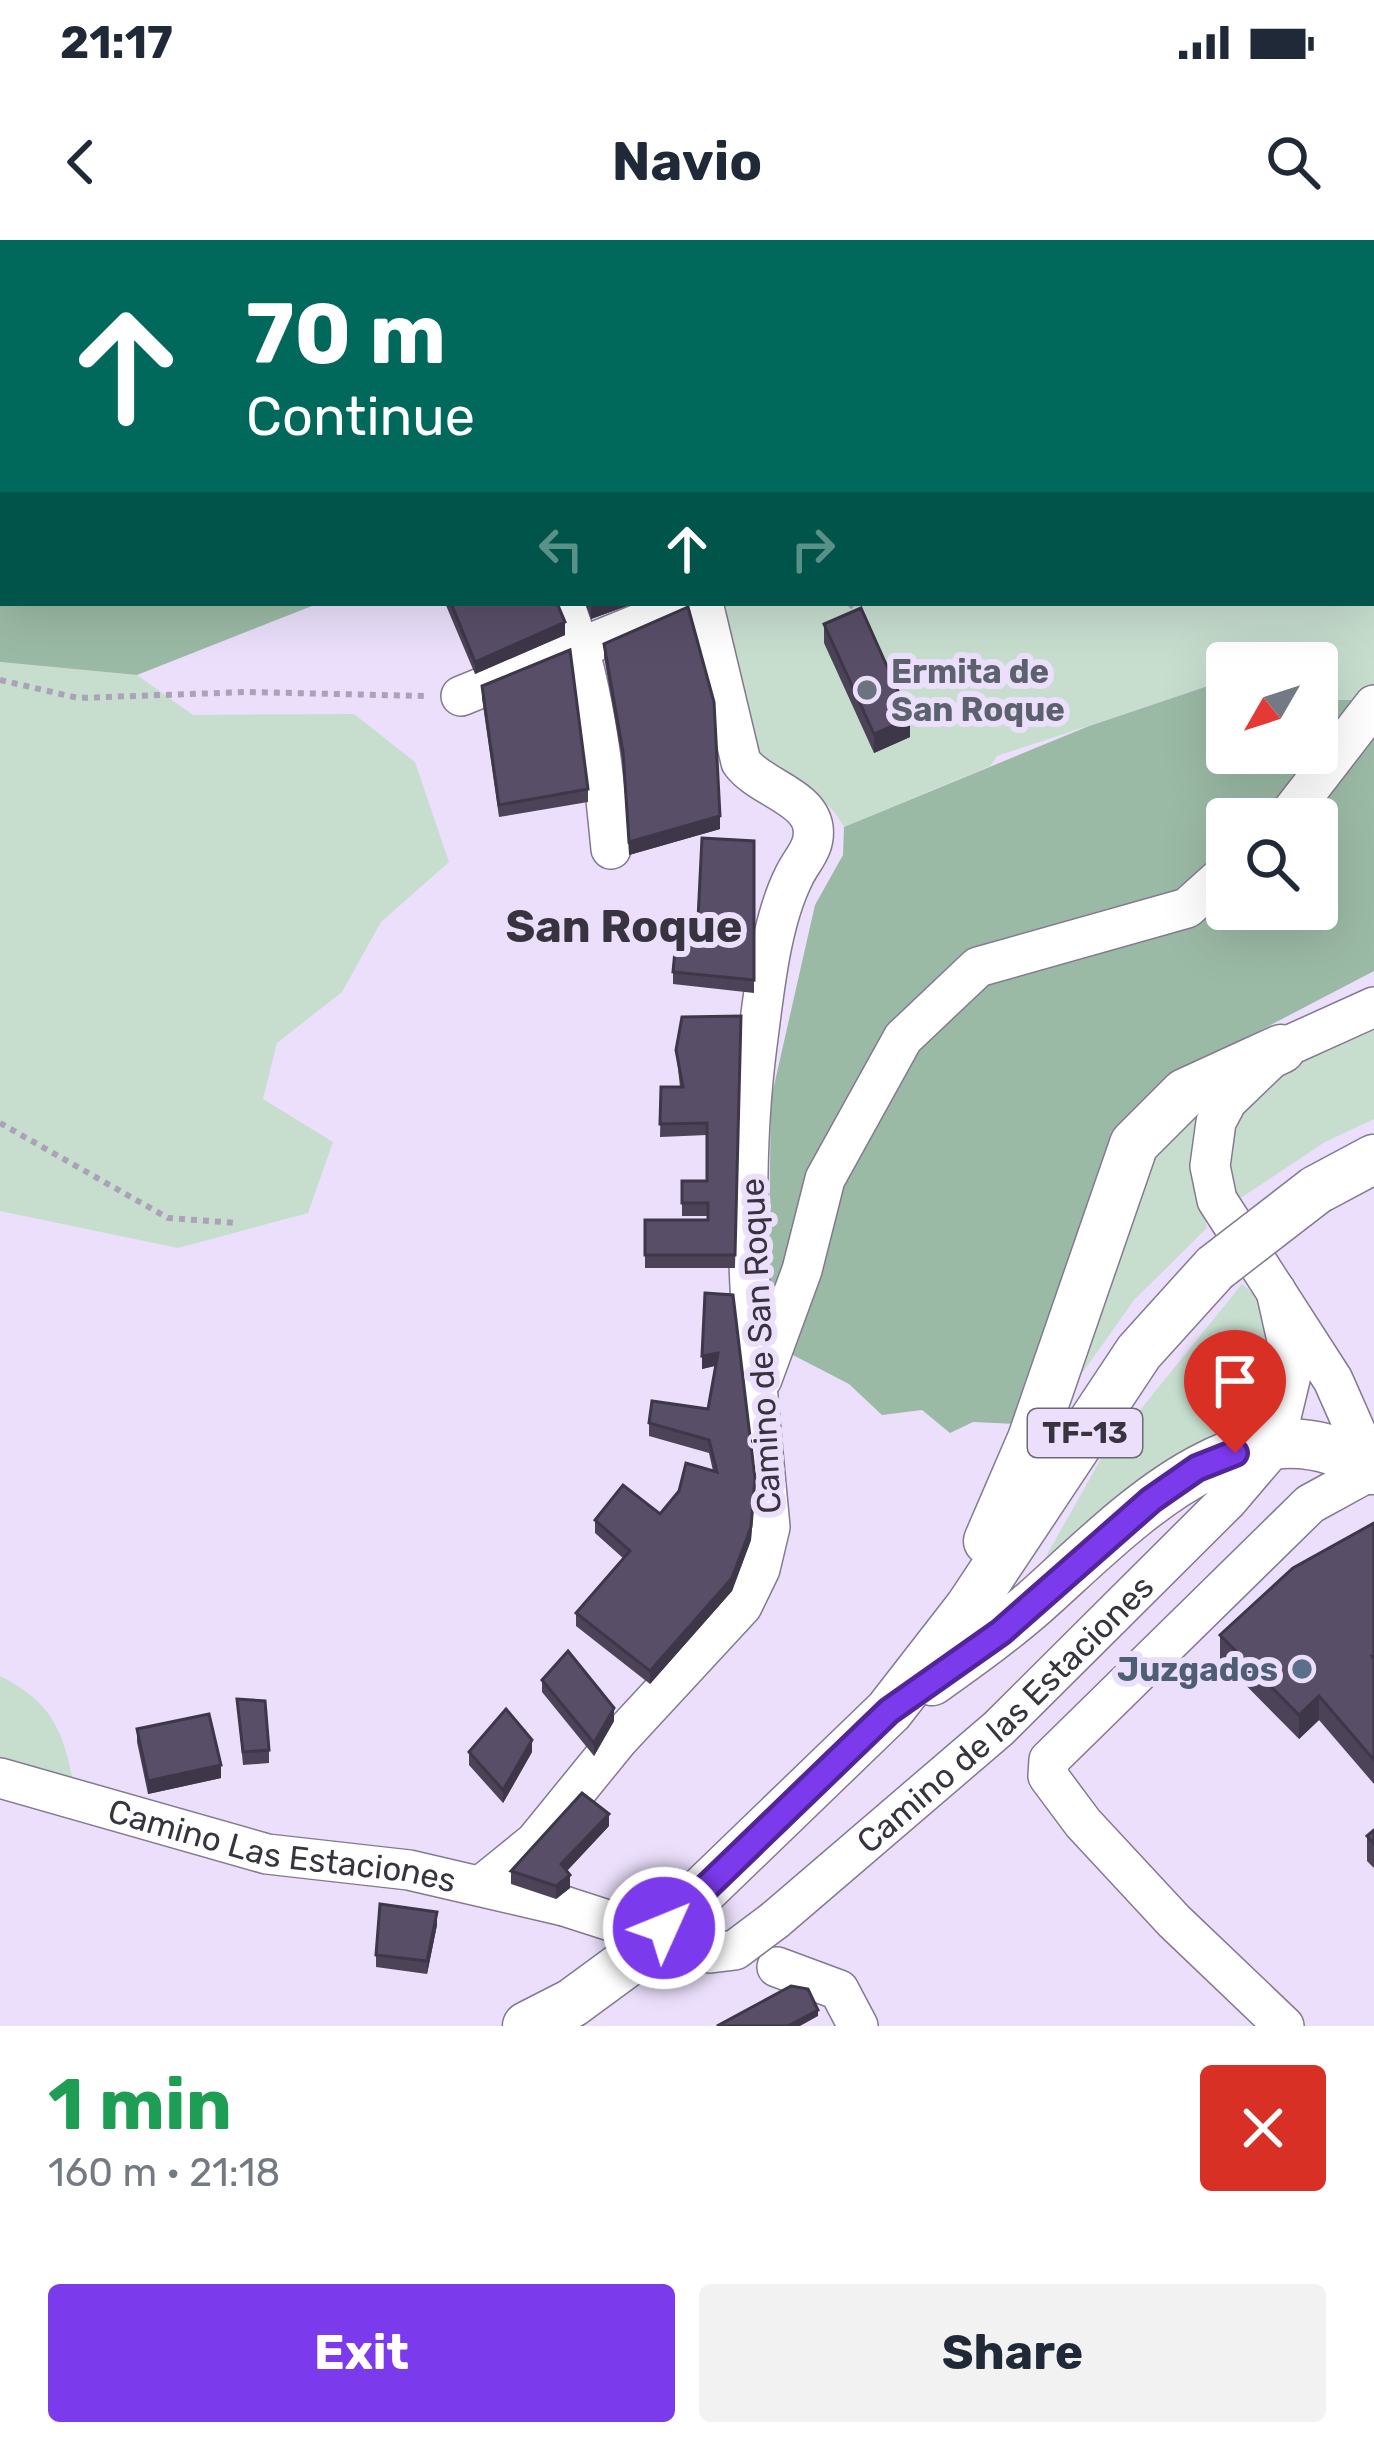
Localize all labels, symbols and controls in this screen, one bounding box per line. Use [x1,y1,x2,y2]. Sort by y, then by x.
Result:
text: 21:17 [60,16,173,69]
icon: back [48,129,114,195]
icon: search [1260,129,1326,195]
text: Navio [612,130,762,194]
text: 70 m [246,284,446,384]
icon: ahead [48,288,204,444]
text: Continue [246,385,475,449]
icon: left [528,516,594,582]
icon: ahead [654,516,720,582]
icon: right [780,516,846,582]
north arrow [1206,642,1338,774]
map controls [1206,642,1338,930]
place label: Ermita de San Roque [891,652,1065,729]
marker: Ermita de San Roque [854,677,880,703]
button: search [1206,798,1338,930]
district label: San Roque [505,900,743,953]
street label: Camino de San Roque [732,1177,789,1515]
pin [1184,1330,1286,1453]
icon: arrive [1202,1348,1268,1414]
road number: TF-13 [1028,1409,1142,1457]
street label: Camino de las Estaciones [849,1567,1161,1861]
place label: Juzgados [1117,1650,1278,1689]
marker: Juzgados [1289,1656,1315,1682]
street label: Camino Las Estaciones [104,1791,460,1900]
position arrow [601,1865,727,1991]
text: 1 min [48,2062,232,2147]
button: close [1200,2065,1326,2191]
text: 160 m · 21:18 [48,2150,280,2196]
button: Exit [48,2284,675,2422]
button: Share [699,2284,1326,2422]

